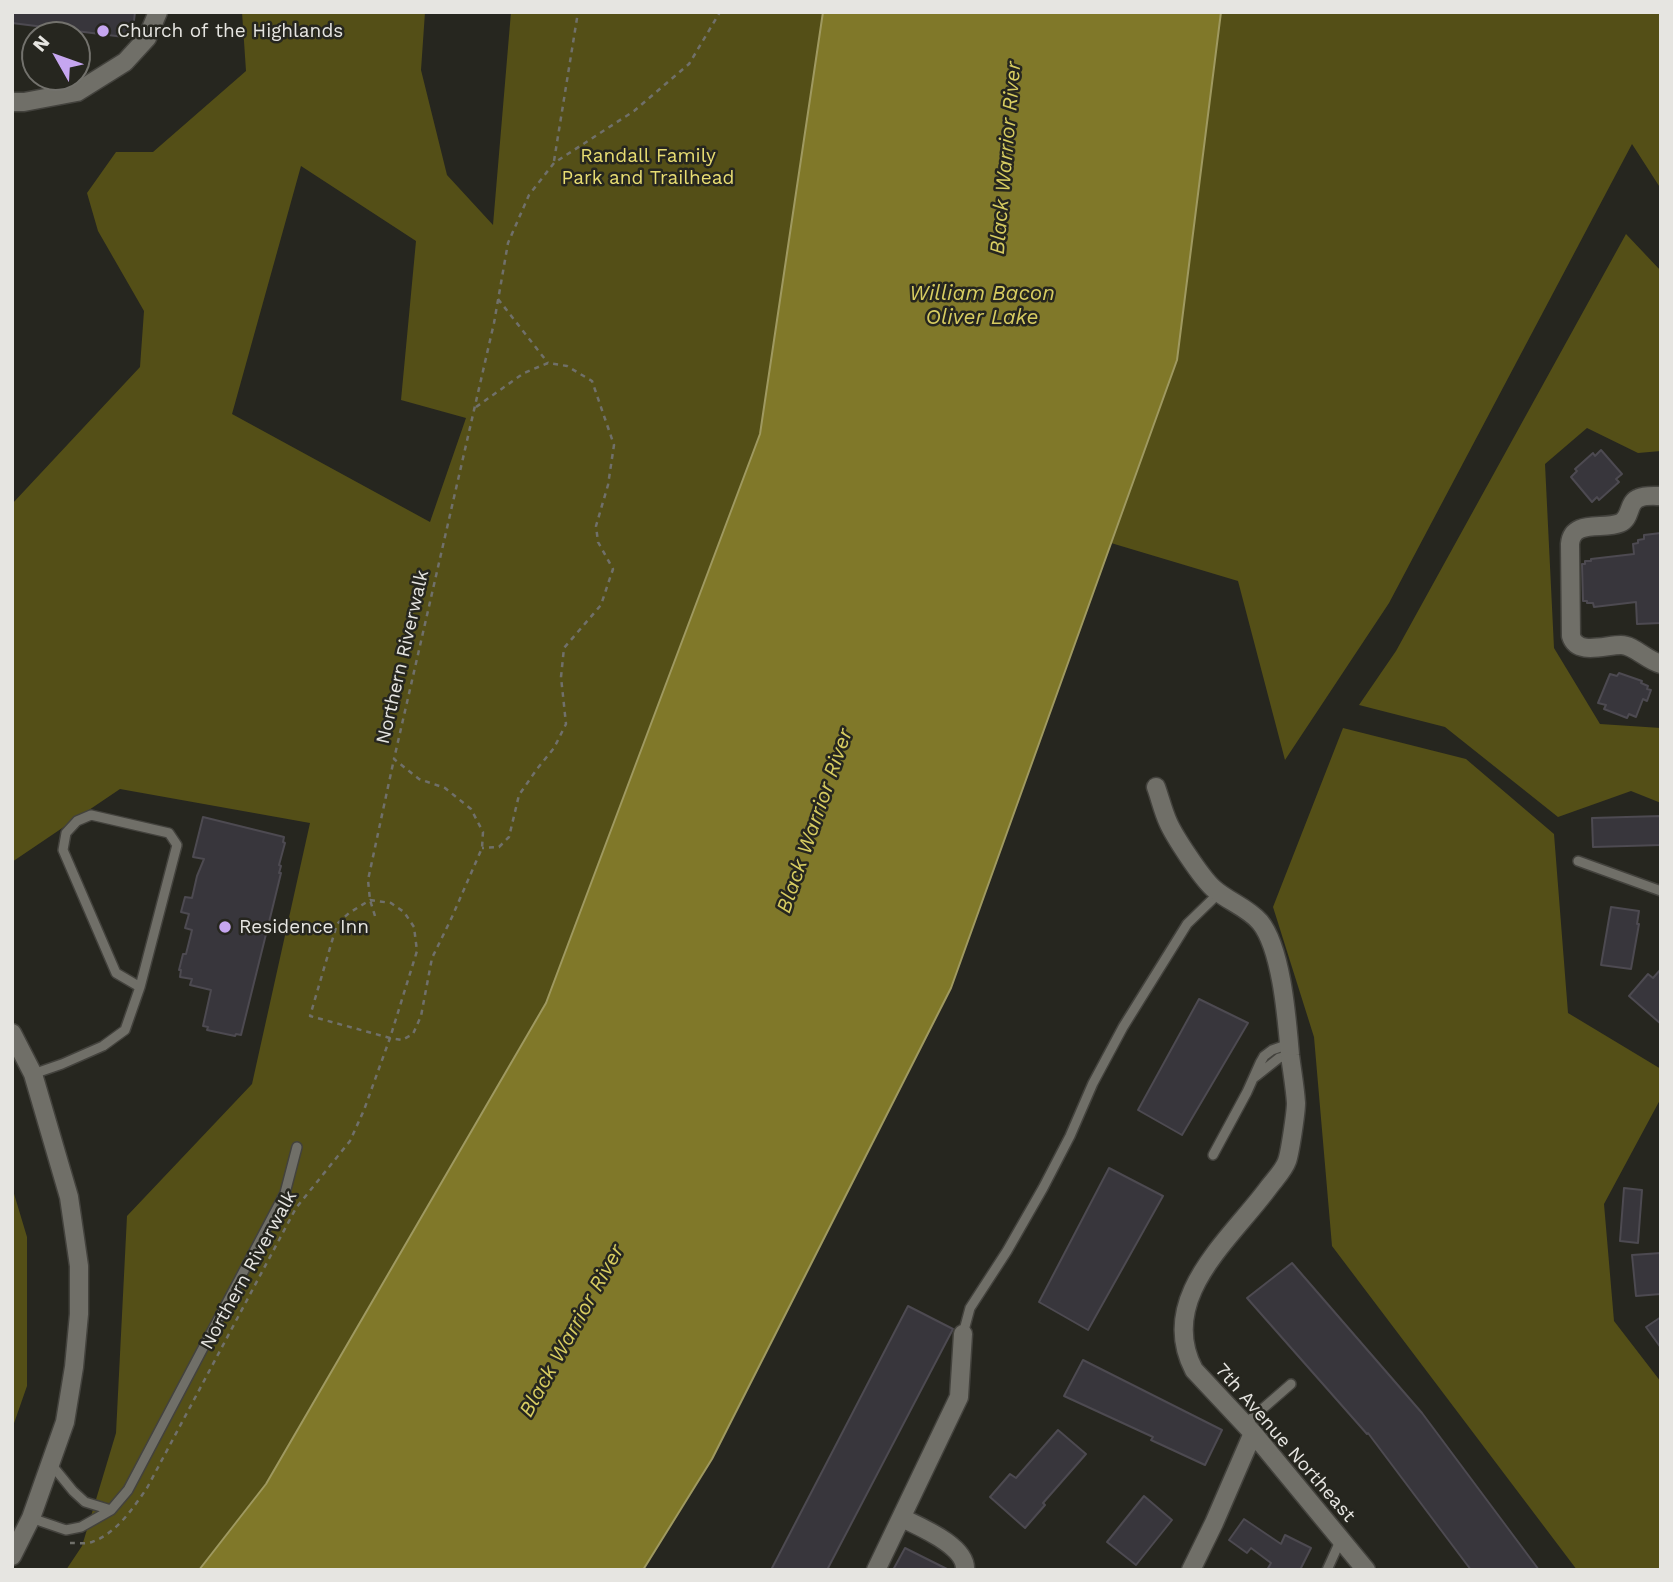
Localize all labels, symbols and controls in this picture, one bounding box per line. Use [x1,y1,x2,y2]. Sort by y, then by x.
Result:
place label: Church of the Highlands [117,20,343,42]
north arrow [21,21,91,91]
marker: Church of the Highlands [95,23,111,39]
text: N [28,31,54,56]
water label: Black Warrior River [985,61,1027,255]
park label: Randall Family Park and Trailhead [562,145,734,189]
water label: William Bacon Oliver Lake [909,281,1055,331]
street label: Northern Riverwalk [372,568,434,746]
water label: Black Warrior River [772,725,858,917]
place label: Residence Inn [239,916,369,938]
marker: Residence Inn [217,919,233,935]
street label: Northern Riverwalk [196,1187,302,1353]
water label: Black Warrior River [514,1240,630,1422]
street label: 7th Avenue Northeast [1210,1359,1360,1527]

